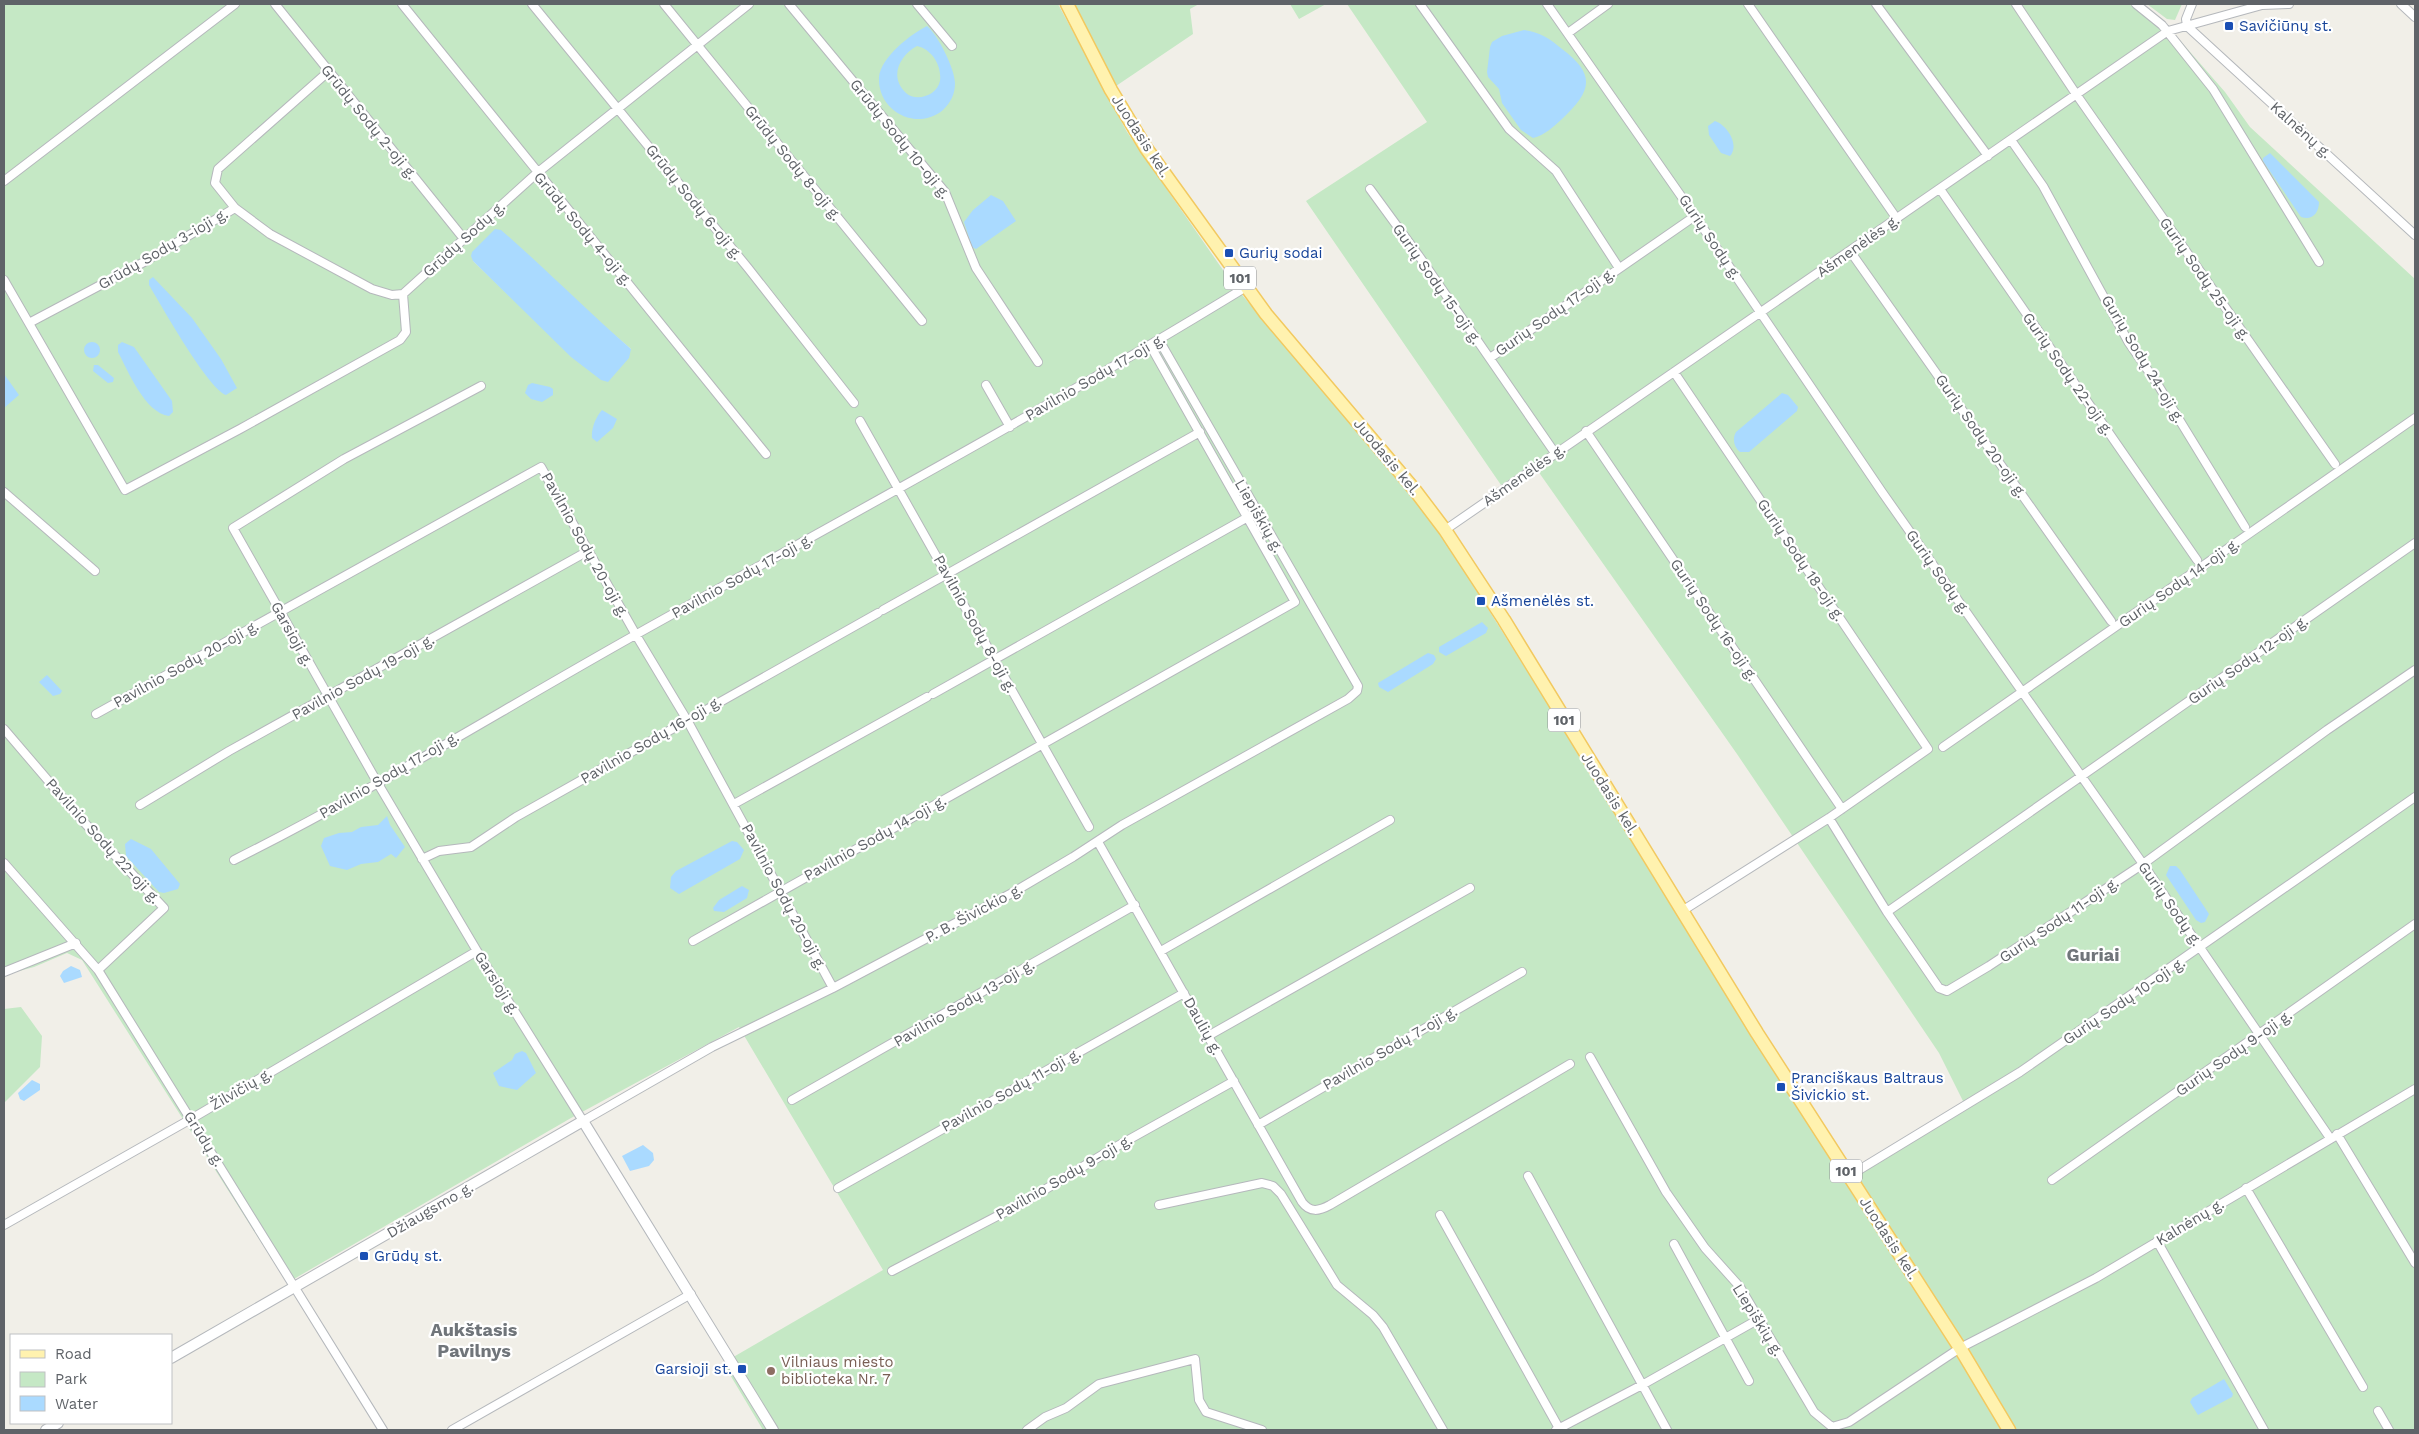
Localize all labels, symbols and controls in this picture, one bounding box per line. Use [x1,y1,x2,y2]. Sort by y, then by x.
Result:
place label: Savičiūnų st. [2239,17,2332,35]
marker: Savičiūnų st. [2223,20,2235,32]
street label: Grūdų Sodų 2-oji g. [317,61,421,183]
street label: Grūdų Sodų 10-oji g. [846,75,954,203]
street label: Juodasis kel. [1108,91,1174,181]
street label: Kalnėnų g. [2267,98,2335,162]
street label: Grūdų Sodų 8-oji g. [741,102,845,224]
street label: Grūdų Sodų 6-oji g. [642,141,746,263]
street label: Grūdų Sodų 4-oji g. [530,168,636,290]
street label: Gurių Sodų g. [1675,191,1745,283]
street label: Grūdų Sodų g. [419,197,509,281]
street label: Grūdų Sodų 3-ioji g. [95,204,231,294]
street label: Ašmenėlės g. [1813,211,1903,281]
street label: Gurių Sodų 25-oji g. [2156,214,2254,344]
street label: Gurių Sodų 15-oji g. [1389,220,1485,348]
place label: Gurių sodai [1239,244,1322,262]
marker: Gurių sodai [1223,247,1235,259]
street label: Gurių Sodų 17-oji g. [1492,264,1618,360]
road number: 101 [1224,266,1256,290]
street label: Gurių Sodų 24-oji g. [2098,292,2188,426]
street label: Gurių Sodų 22-oji g. [2019,309,2117,439]
street label: Pavilnio Sodų 17-oji g. [1022,330,1168,424]
street label: Gurių Sodų 20-oji g. [1932,371,2030,501]
street label: Juodasis kel. [1350,415,1424,499]
street label: Ašmenėlės g. [1479,440,1569,510]
street label: Pavilnio Sodų 20-oji g. [538,469,632,621]
street label: Liepiškių g. [1231,476,1287,556]
street label: Gurių Sodų 18-oji g. [1753,495,1849,625]
street label: Gurių Sodų g. [1902,526,1974,618]
street label: Pavilnio Sodų 17-oji g. [668,530,816,622]
street label: Gurių Sodų 14-oji g. [2115,534,2243,632]
street label: Pavilnio Sodų 8-oji g. [930,552,1020,696]
street label: Gurių Sodų 16-oji g. [1666,556,1762,684]
place label: Ašmenėlės st. [1491,592,1594,610]
marker: Ašmenėlės st. [1475,595,1487,607]
street label: Garsioji g. [267,599,317,669]
street label: Gurių Sodų 12-oji g. [2184,612,2312,708]
street label: Pavilnio Sodų 20-oji g. [110,617,262,711]
street label: Pavilnio Sodų 19-oji g. [289,630,437,724]
street label: Pavilnio Sodų 16-oji g. [577,692,725,788]
road number: 101 [1548,708,1580,732]
street label: Pavilnio Sodų 17-oji g. [316,728,462,822]
street label: Juodasis kel. [1577,749,1643,839]
street label: Pavilnio Sodų 22-oji g. [42,775,164,907]
street label: Pavilnio Sodų 14-oji g. [801,791,949,885]
street label: Pavilnio Sodų 20-oji g. [738,821,830,973]
street label: Gurių Sodų g. [2134,858,2206,950]
street label: Gurių Sodų 11-oji g. [1996,873,2122,967]
street label: P. B. Šivickio g. [922,879,1026,946]
district label: Guriai [2067,944,2119,965]
street label: Garsioji g. [471,948,523,1018]
street label: Gurių Sodų 10-oji g. [2059,953,2189,1049]
street label: Pavilnio Sodų 13-oji g. [890,955,1038,1051]
street label: Daulių g. [1180,994,1226,1058]
street label: Pavilnio Sodų 7-oji g. [1320,1002,1460,1094]
street label: Gurių Sodų 9-oji g. [2172,1006,2296,1100]
street label: Pavilnio Sodų 11-oji g. [938,1044,1084,1136]
street label: Žilvičių g. [207,1064,275,1114]
place label: Pranciškaus Baltraus Šivickio st. [1791,1069,1944,1104]
marker: Pranciškaus Baltraus Šivickio st. [1775,1081,1787,1093]
street label: Grūdų g. [180,1108,228,1170]
street label: Pavilnio Sodų 9-oji g. [993,1131,1135,1223]
road number: 101 [1830,1160,1862,1182]
street label: Džiaugsmo g. [384,1178,476,1242]
street label: Juodasis kel. [1856,1193,1922,1283]
street label: Kalnėnų g. [2153,1195,2227,1249]
place label: Grūdų st. [374,1247,442,1265]
marker: Grūdų st. [358,1250,370,1262]
street label: Liepiškių g. [1729,1281,1787,1359]
district label: Aukštasis Pavilnys [431,1319,518,1361]
legend [10,1334,172,1424]
text: Road [55,1345,92,1363]
place label: Vilniaus miesto biblioteka Nr. 7 [781,1353,893,1388]
place label: Garsioji st. [655,1360,732,1378]
marker: Garsioji st. [736,1363,748,1375]
marker: Vilniaus miesto biblioteka Nr. 7 [765,1365,777,1377]
text: Park [55,1370,88,1388]
text: Water [55,1395,98,1413]

